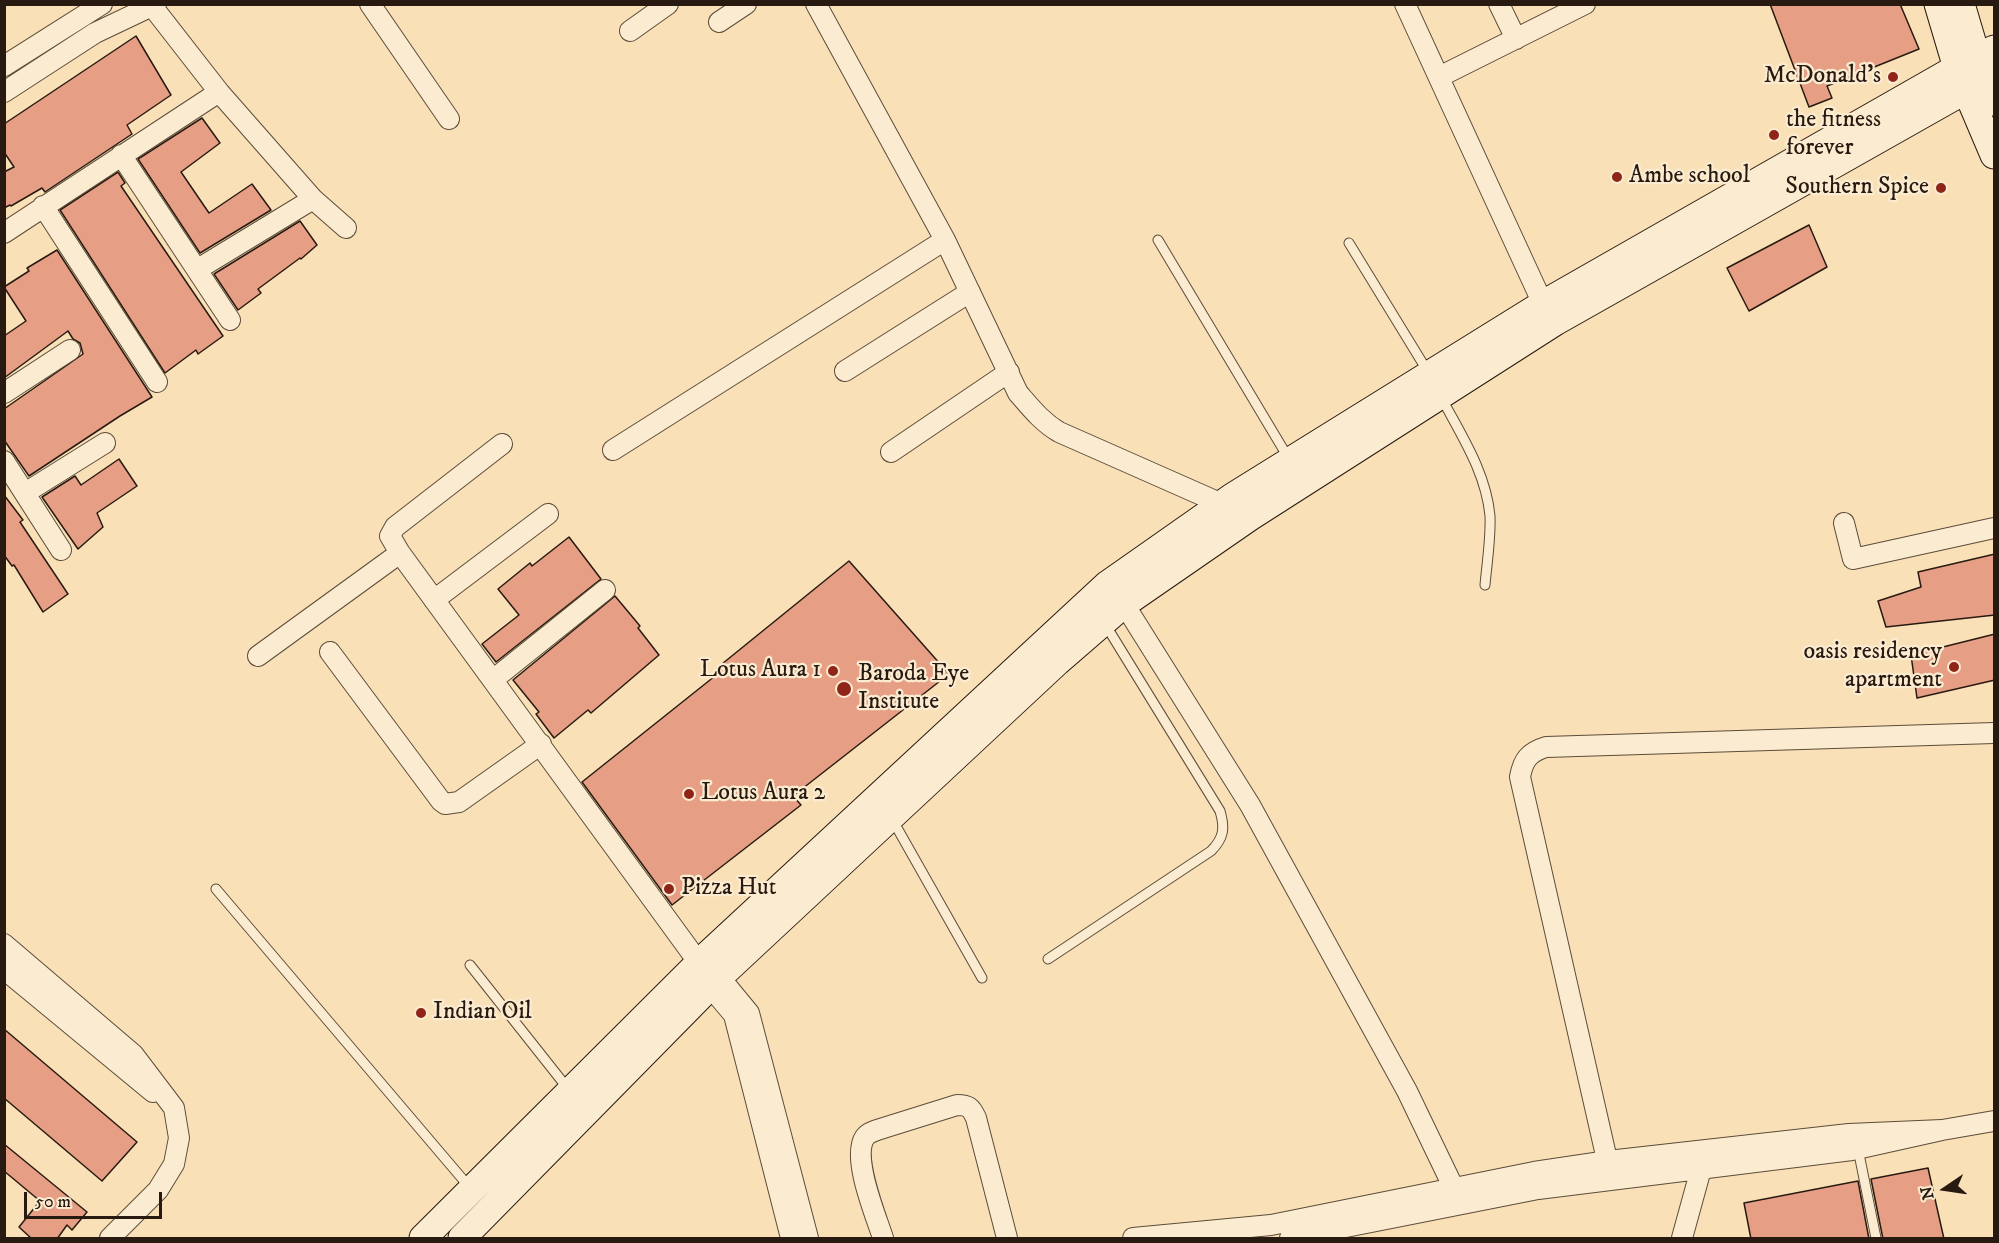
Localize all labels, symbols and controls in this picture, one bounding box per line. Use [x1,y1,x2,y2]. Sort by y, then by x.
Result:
place label: McDonald's [1764,63,1881,91]
marker: McDonald's [1886,70,1900,84]
place label: the fitness forever [1786,107,1881,163]
marker: the fitness forever [1767,128,1781,142]
place label: Ambe school [1629,163,1750,191]
marker: Ambe school [1610,170,1624,184]
place label: Southern Spice [1785,174,1929,202]
marker: Southern Spice [1934,181,1948,195]
place label: oasis residency apartment [1804,639,1942,695]
place label: Lotus Aura 1 [700,657,821,685]
marker: oasis residency apartment [1947,660,1961,674]
place label: Baroda Eye Institute [858,661,969,717]
marker: Lotus Aura 1 [826,664,840,678]
marker: Baroda Eye Institute [835,680,853,698]
place label: Lotus Aura 2 [701,780,825,808]
marker: Lotus Aura 2 [682,787,696,801]
place label: Pizza Hut [681,875,776,903]
marker: Pizza Hut [662,882,676,896]
place label: Indian Oil [433,999,532,1027]
marker: Indian Oil [414,1006,428,1020]
north arrow [1915,1159,1975,1219]
scale bar [27,1180,165,1218]
text: N [1916,1184,1939,1202]
text: 50 m [35,1191,71,1213]

